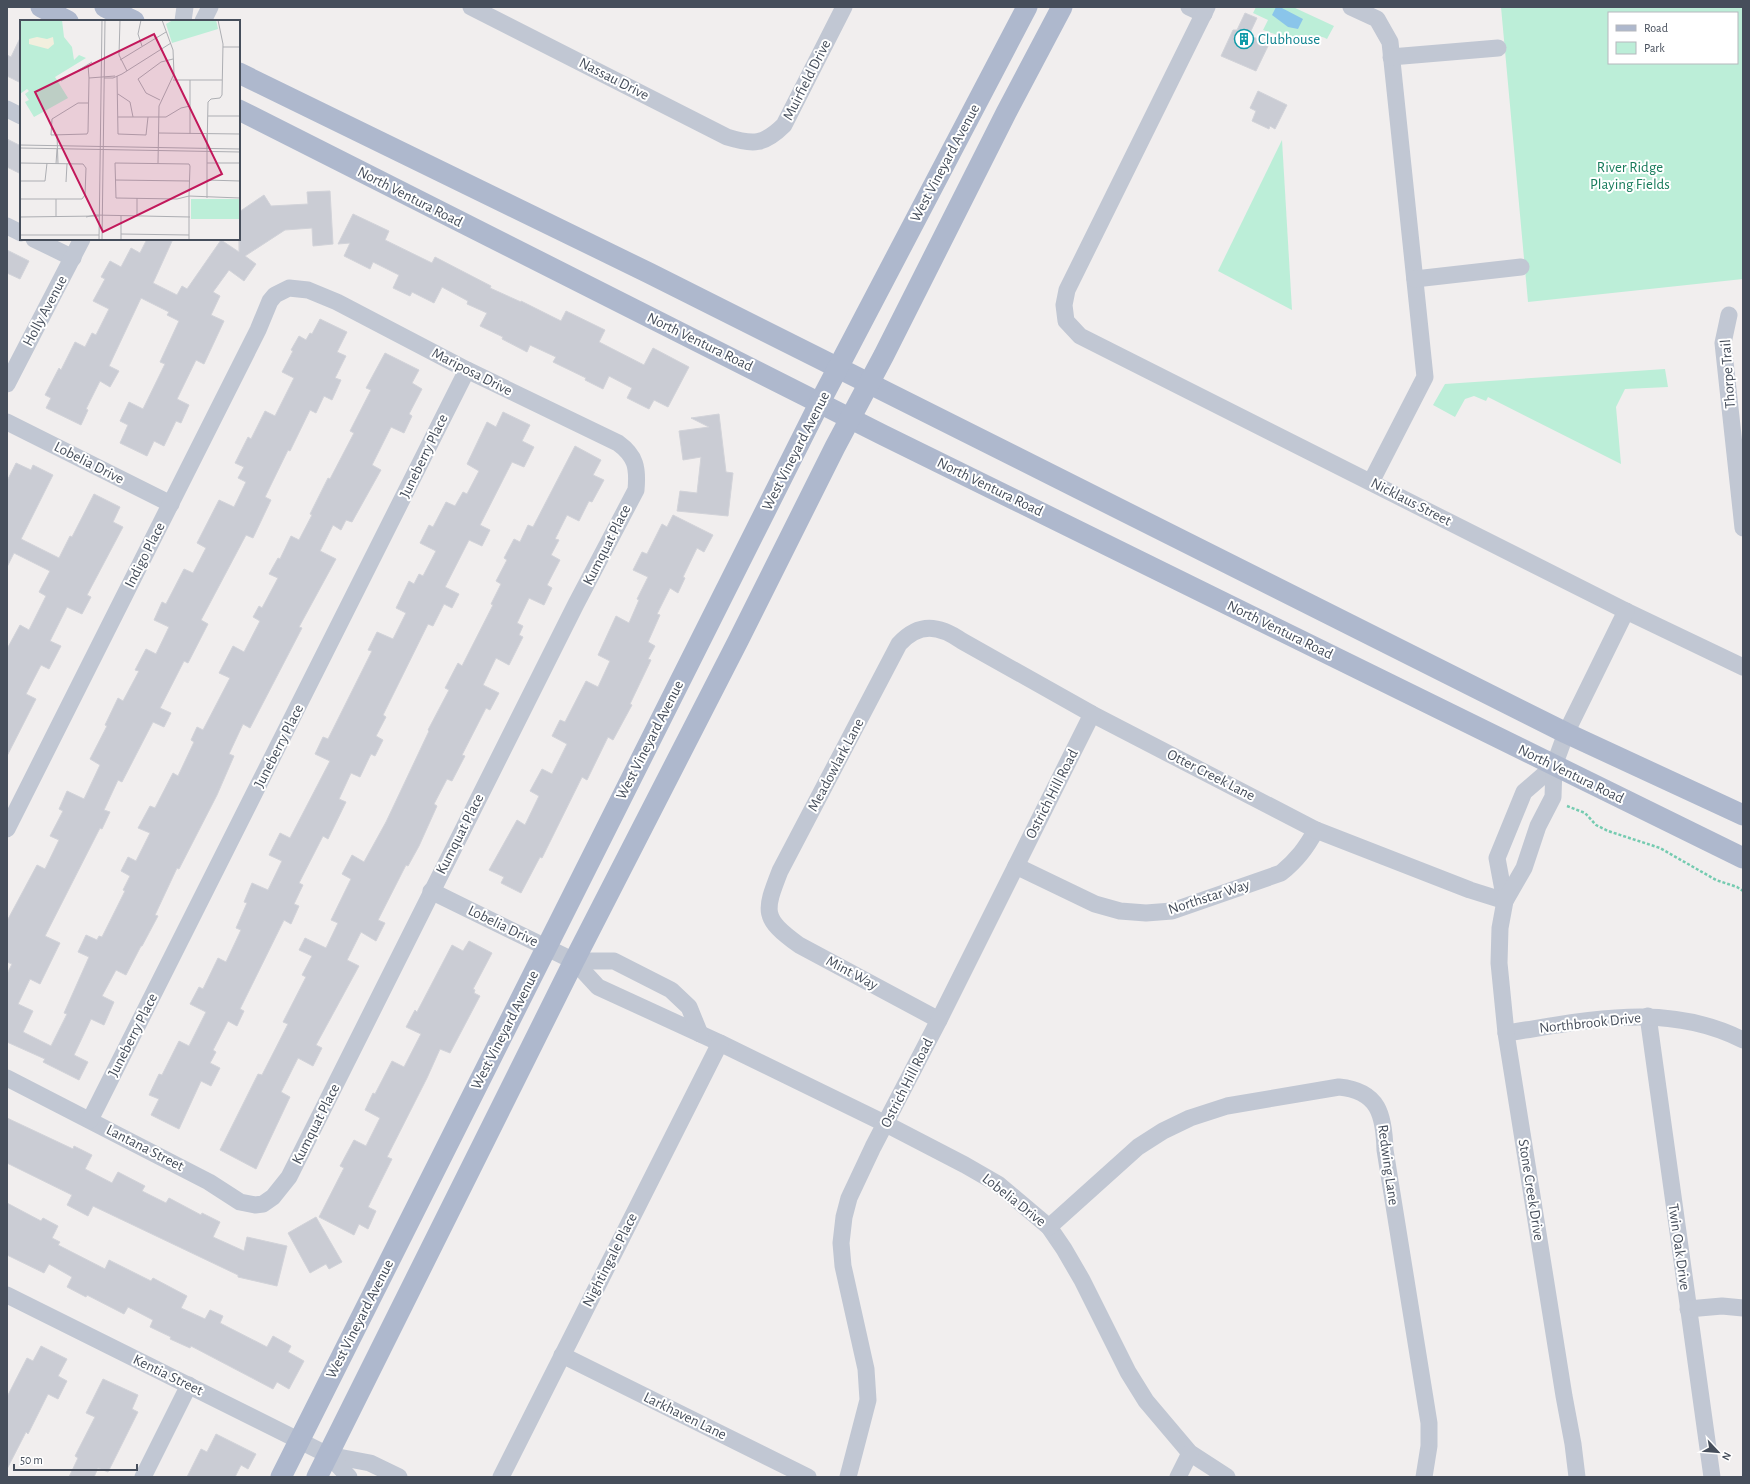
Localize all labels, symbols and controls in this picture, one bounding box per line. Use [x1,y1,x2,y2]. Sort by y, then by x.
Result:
legend [1608,12,1738,64]
inset map [20,20,240,240]
text: Road [1644,22,1668,34]
building icon: Clubhouse [1233,28,1255,50]
place label: Clubhouse [1258,32,1320,47]
street label: Muirfield Drive [780,37,834,123]
text: Park [1644,42,1665,54]
street label: Nassau Drive [577,55,651,103]
street label: West Vineyard Avenue [908,102,982,224]
park label: River Ridge Playing Fields [1590,160,1670,192]
street label: North Ventura Road [355,164,465,230]
street label: Holly Avenue [20,273,70,349]
street label: North Ventura Road [645,310,756,374]
street label: Thorpe Trail [1718,339,1738,409]
street label: Mariposa Drive [429,345,515,399]
street label: West Vineyard Avenue [760,389,832,513]
street label: Juneberry Place [397,412,451,500]
street label: Lobelia Drive [52,439,126,487]
street label: North Ventura Road [935,455,1046,519]
street label: Nicklaus Street [1368,475,1454,529]
street label: Kumquat Place [580,502,634,588]
street label: Indigo Place [122,520,168,590]
street label: North Ventura Road [1225,598,1336,662]
street label: West Vineyard Avenue [614,678,686,802]
street label: Juneberry Place [252,702,306,790]
street label: Meadowlark Lane [805,716,867,814]
street label: North Ventura Road [1516,742,1627,806]
street label: Otter Creek Lane [1165,746,1257,804]
street label: Ostrich Hill Road [1023,747,1081,841]
street label: Kumquat Place [433,791,487,877]
street label: Northstar Way [1166,877,1252,917]
street label: Lobelia Drive [466,903,540,949]
street label: Mint Way [824,953,881,993]
street label: West Vineyard Avenue [469,968,541,1092]
street label: Juneberry Place [106,991,160,1079]
street label: Northbrook Drive [1538,1010,1642,1036]
street label: Ostrich Hill Road [878,1036,936,1130]
street label: Kumquat Place [289,1081,343,1167]
street label: Lantana Street [104,1122,186,1174]
street label: Redwing Lane [1375,1124,1401,1206]
street label: Stone Creek Drive [1516,1138,1546,1242]
street label: Lobelia Drive [979,1171,1049,1229]
street label: Twin Oak Drive [1665,1203,1693,1291]
street label: Nightingale Place [580,1210,640,1309]
street label: West Vineyard Avenue [324,1257,396,1381]
street label: Kentia Street [131,1352,205,1398]
street label: Larkhaven Lane [641,1389,729,1443]
north arrow [1698,1432,1738,1472]
scale bar [14,1446,137,1472]
text: N [1720,1450,1733,1462]
text: 50 m [20,1454,43,1466]

